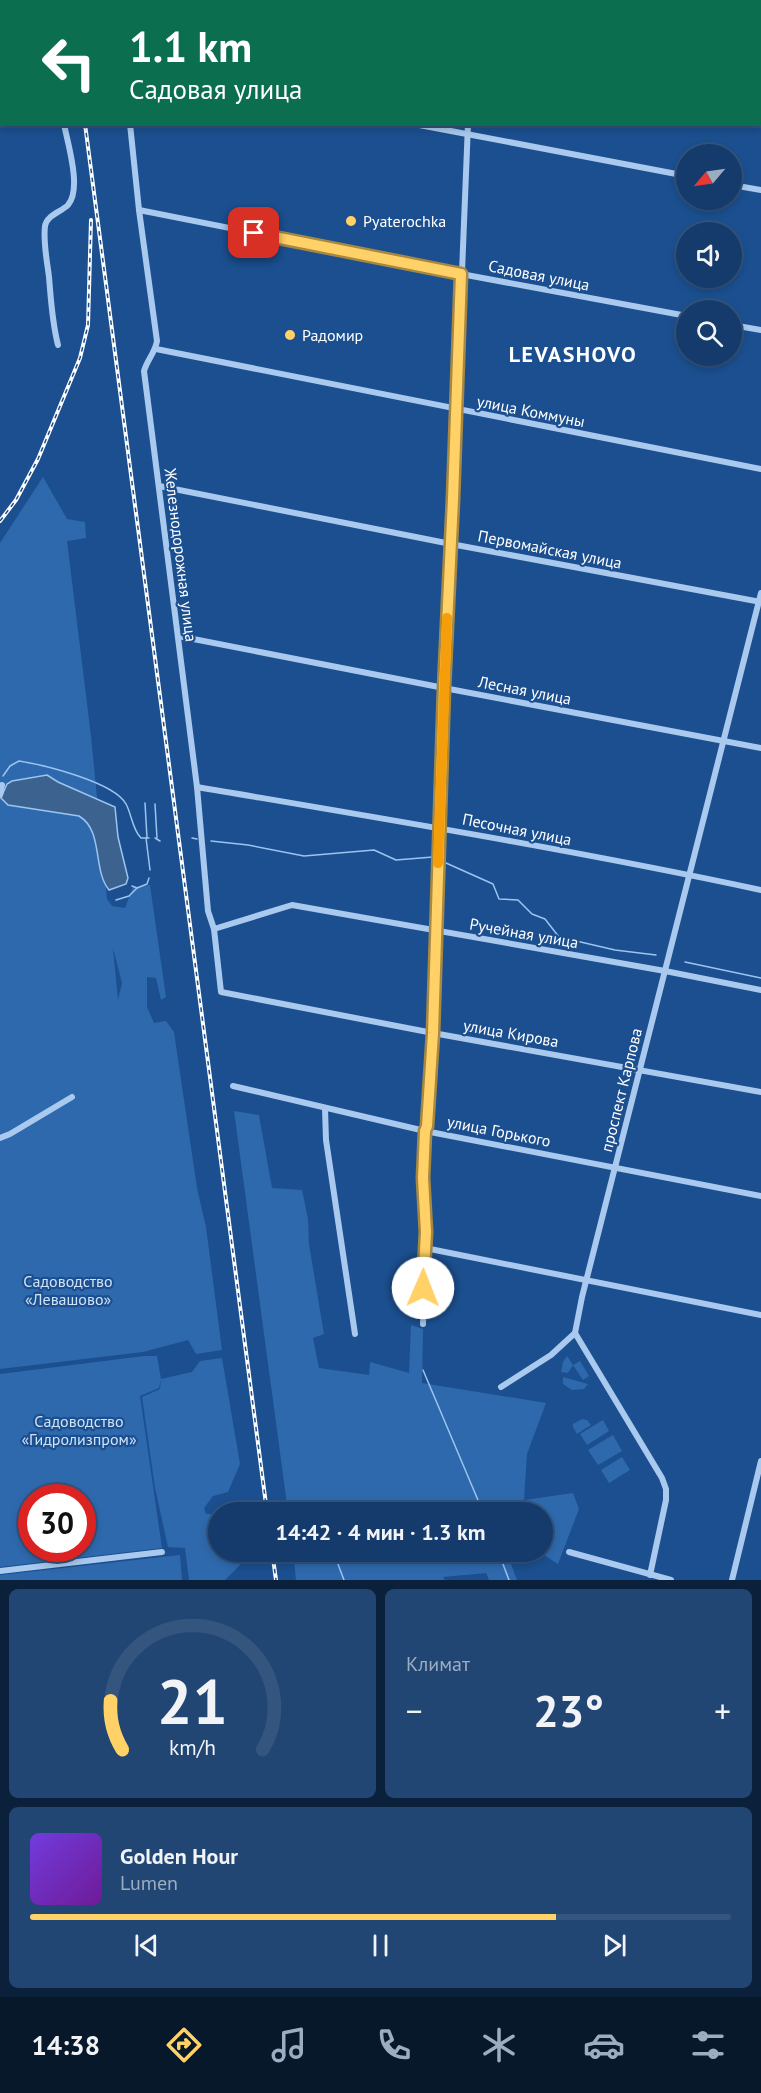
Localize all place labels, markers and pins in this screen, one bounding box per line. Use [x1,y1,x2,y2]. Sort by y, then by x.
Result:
pin [228,207,279,258]
place label: Pyaterochka [363,211,446,231]
marker: Pyaterochka [344,214,358,228]
place label: Радомир [302,325,363,345]
marker: Радомир [283,328,297,342]

